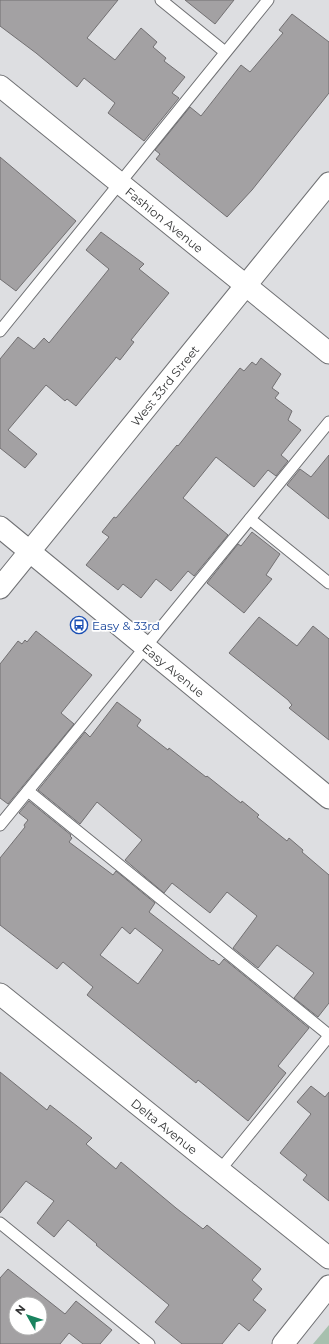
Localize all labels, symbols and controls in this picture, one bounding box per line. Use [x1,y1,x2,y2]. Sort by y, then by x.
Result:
street label: Fashion Avenue [123,184,207,256]
street label: West 33rd Street [127,342,202,429]
bus stop icon: Easy & 33rd [69,615,89,635]
place label: Easy & 33rd [92,618,160,633]
street label: Easy Avenue [140,640,208,700]
street label: Delta Avenue [128,1095,201,1157]
north arrow [8,1296,48,1336]
text: N [12,1302,28,1318]

